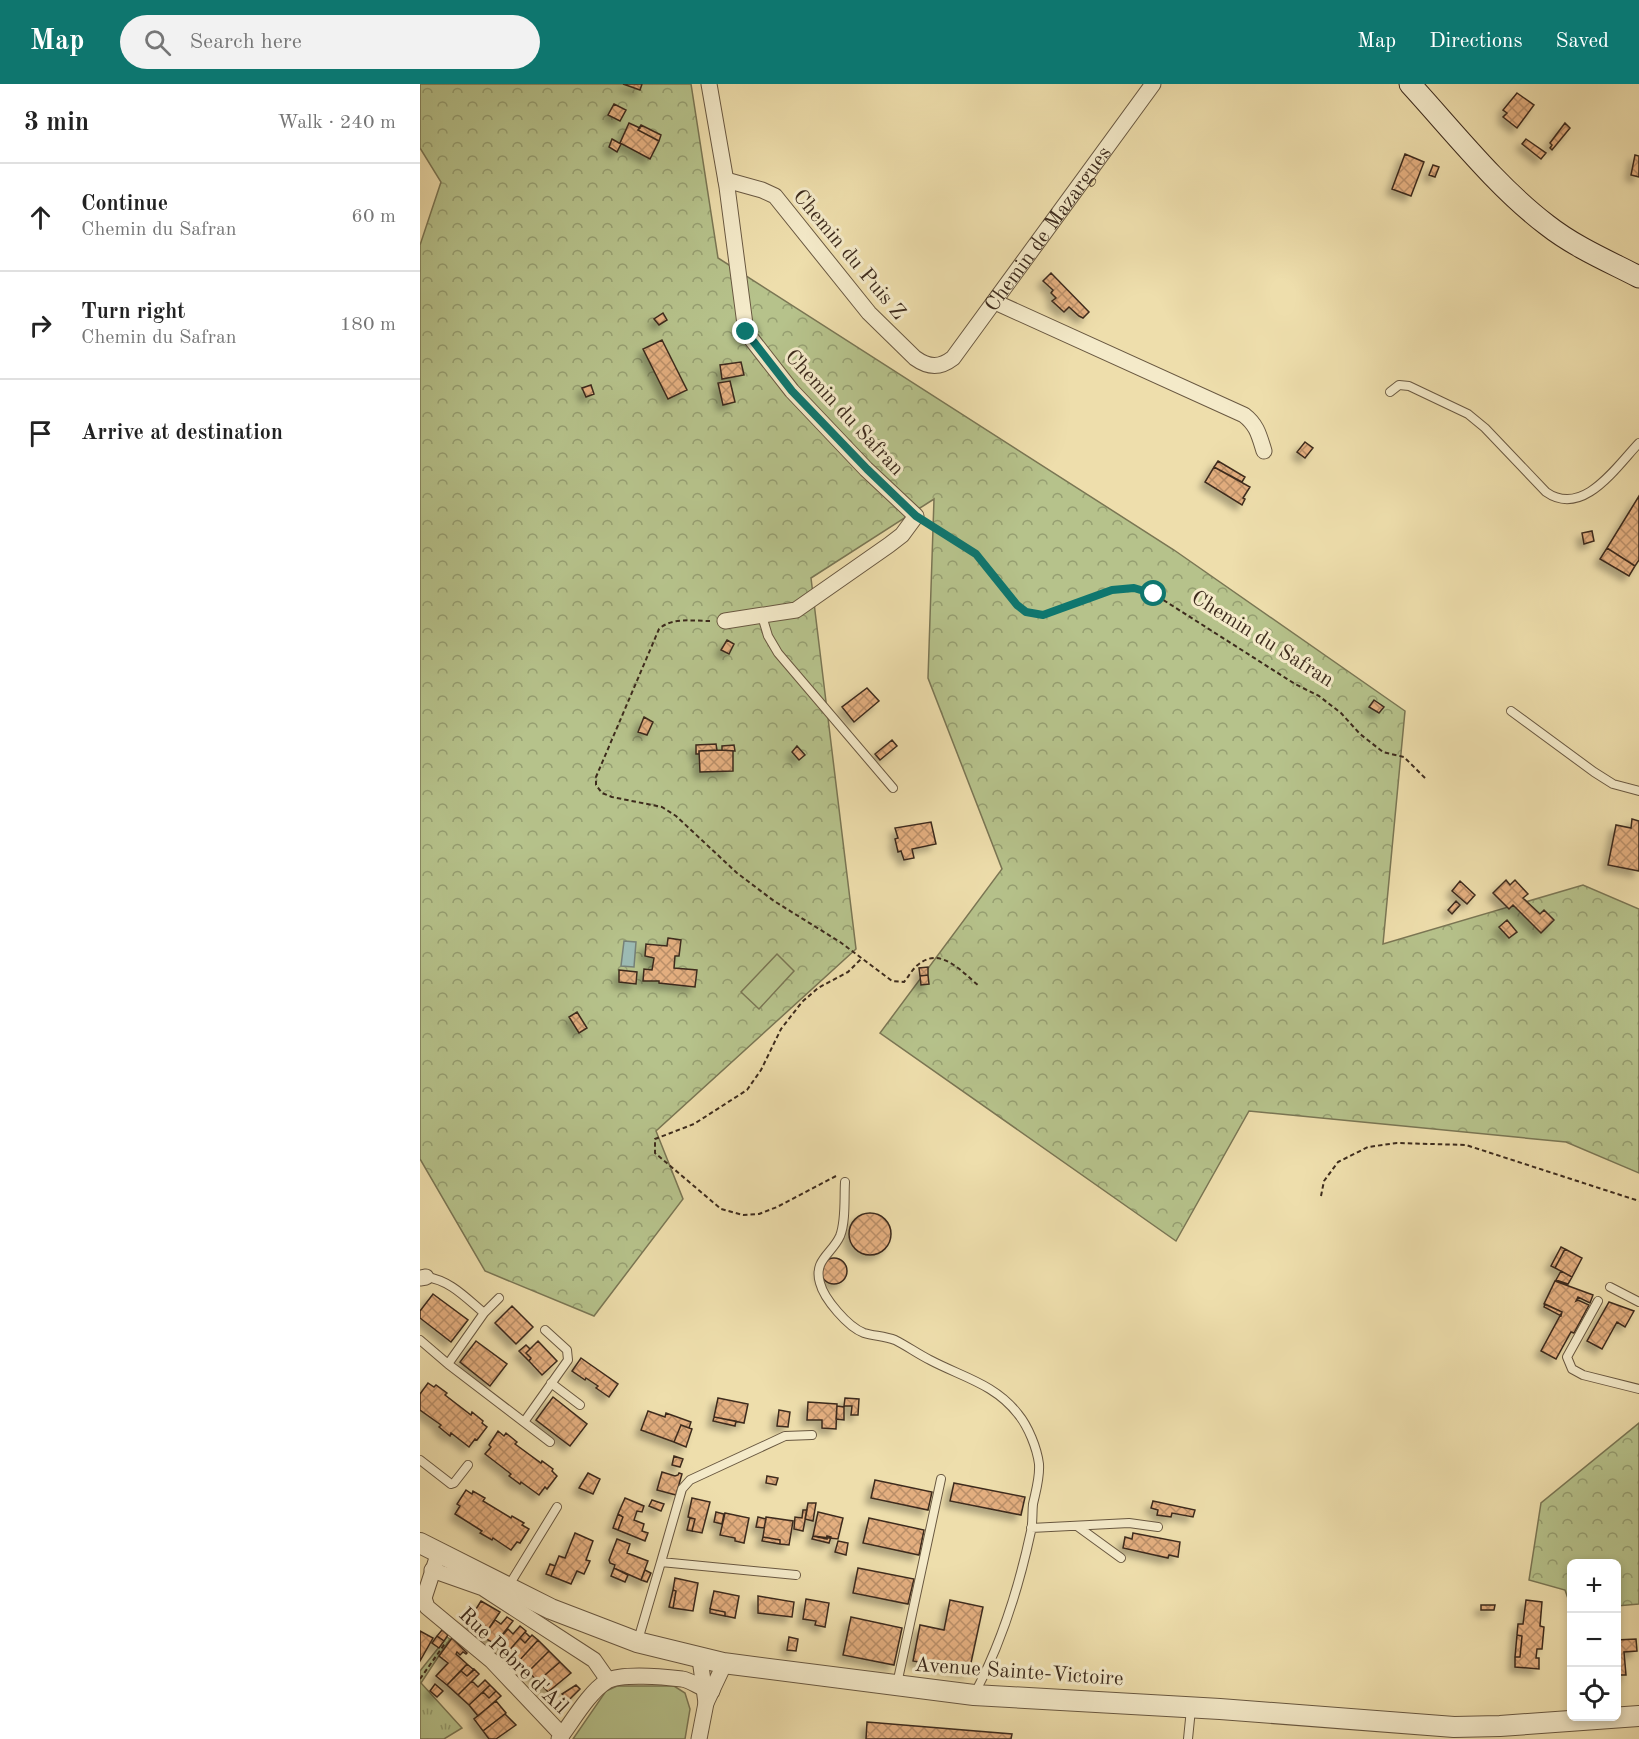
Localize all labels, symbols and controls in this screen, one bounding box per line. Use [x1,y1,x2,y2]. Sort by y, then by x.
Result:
search box [120,15,540,69]
icon: search [141,26,174,59]
text: Map [30,28,84,56]
text: Search here [189,31,302,53]
text: Map [1357,31,1396,52]
text: Directions [1429,31,1523,52]
text: Saved [1556,31,1609,52]
text: 3 min [24,110,89,136]
text: Walk · 240 m [277,113,396,133]
street label: Chemin de Mazargues [982,143,1116,316]
street label: Chemin du Puis Z [789,186,909,324]
text: Continue [81,193,168,215]
icon: ahead [24,201,57,234]
text: 60 m [351,207,396,227]
text: Chemin du Safran [81,220,237,240]
text: Turn right [81,301,185,323]
icon: right [24,309,57,342]
text: 180 m [340,315,396,335]
route end [732,318,758,344]
text: Chemin du Safran [81,328,237,348]
street label: Chemin du Safran [780,346,907,480]
icon: arrive [24,417,57,450]
text: Arrive at destination [81,422,283,444]
route start [1140,580,1166,606]
street label: Chemin du Safran [1187,587,1337,691]
map controls [1567,1559,1621,1721]
button: + [1567,1559,1621,1613]
street label: Rue Pebre d'Ail [454,1604,572,1718]
button: − [1567,1613,1621,1667]
street label: Avenue Sainte-Victoire [914,1655,1124,1690]
button: locate [1567,1667,1621,1721]

